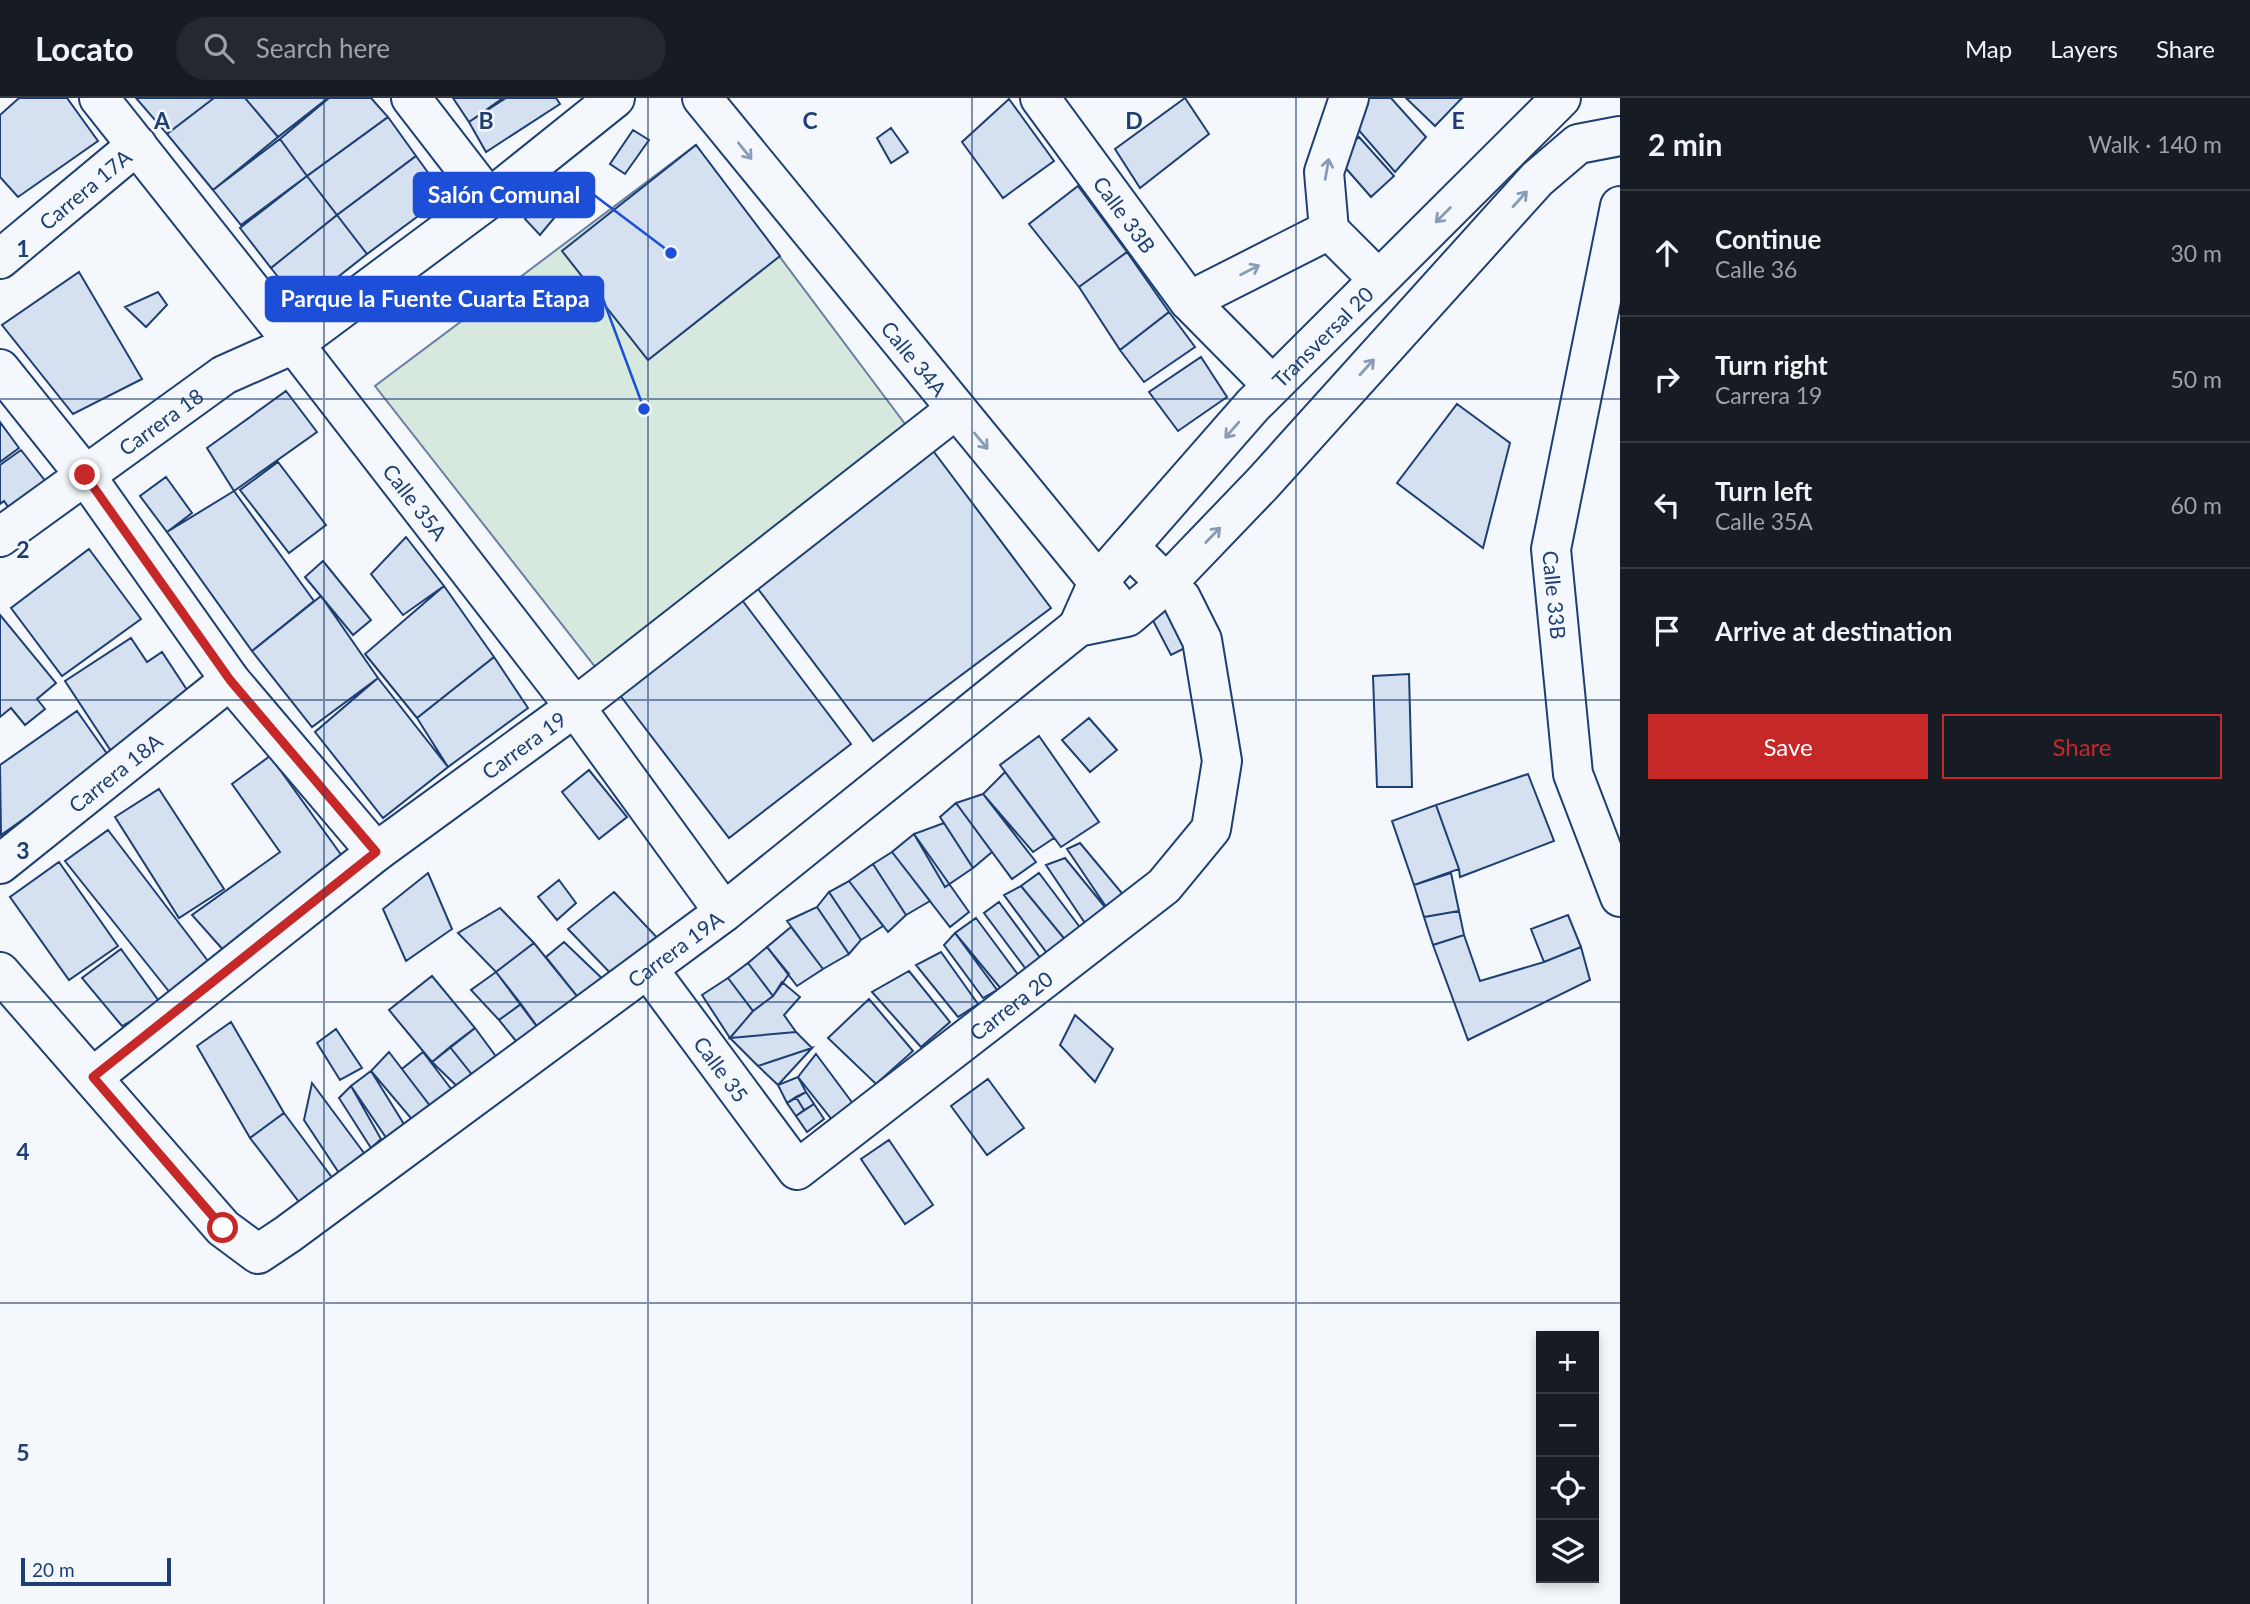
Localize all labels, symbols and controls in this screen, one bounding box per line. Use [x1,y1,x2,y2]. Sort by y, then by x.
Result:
search box [176,17,666,80]
text: Locato [35,28,134,68]
icon: search [200,29,238,67]
text: Search here [256,32,390,64]
text: Map [1965,34,2012,63]
text: Layers [2050,34,2118,63]
text: Share [2156,34,2215,63]
text: A [153,106,171,134]
text: B [478,106,494,134]
text: C [802,106,818,134]
text: D [1125,106,1143,134]
text: E [1451,106,1465,134]
text: 2 min [1648,126,1722,162]
text: Walk · 140 m [2088,130,2222,158]
one-way arrow [737,141,753,159]
street label: Carrera 17A [33,143,136,234]
one-way arrow [1321,158,1334,180]
street label: Calle 33B [1089,171,1162,257]
callout: Salón Comunal [414,173,594,217]
text: Salón Comunal [428,180,580,208]
one-way arrow [1512,190,1528,208]
one-way arrow [1434,206,1451,223]
text: Continue [1715,223,1821,255]
text: 1 [16,234,30,262]
icon: ahead [1648,234,1686,272]
text: 30 m [2171,239,2222,267]
text: Calle 36 [1715,255,1797,283]
one-way arrow [1239,263,1260,277]
callout: Parque la Fuente Cuarta Etapa [266,277,603,321]
street label: Transversal 20 [1266,281,1378,392]
text: Parque la Fuente Cuarta Etapa [280,284,590,312]
street label: Calle 34A [877,315,953,401]
text: Turn right [1715,349,1828,381]
one-way arrow [1359,359,1375,377]
icon: right [1648,360,1686,398]
text: 50 m [2171,365,2222,393]
text: Carrera 19 [1715,381,1822,409]
street label: Carrera 18 [113,382,208,460]
one-way arrow [1224,420,1240,438]
one-way arrow [974,432,989,450]
street label: Calle 35A [379,458,454,545]
route end [69,459,100,490]
text: Turn left [1715,475,1812,507]
icon: left [1648,486,1686,524]
text: 60 m [2171,491,2222,519]
text: Calle 35A [1715,507,1813,535]
one-way arrow [1205,527,1222,544]
text: 2 [16,535,30,563]
street label: Calle 33B [1539,549,1572,640]
icon: arrive [1648,612,1686,650]
text: Arrive at destination [1715,615,1952,647]
street label: Carrera 19 [476,706,570,784]
button: Save [1648,714,1928,779]
button: Share [1942,714,2222,779]
street label: Carrera 18A [63,727,167,817]
text: 3 [16,836,30,864]
street label: Carrera 19A [622,904,728,992]
street label: Carrera 20 [964,965,1057,1045]
street label: Calle 35 [689,1031,754,1106]
text: 4 [16,1137,30,1165]
route start [207,1212,238,1243]
map controls [1536,1331,1599,1583]
button: + [1536,1331,1599,1394]
button: − [1536,1394,1599,1457]
text: 5 [16,1438,30,1466]
button: locate [1536,1457,1599,1520]
button: layers [1536,1520,1599,1583]
scale bar [21,1555,172,1587]
text: 20 m [32,1558,75,1581]

